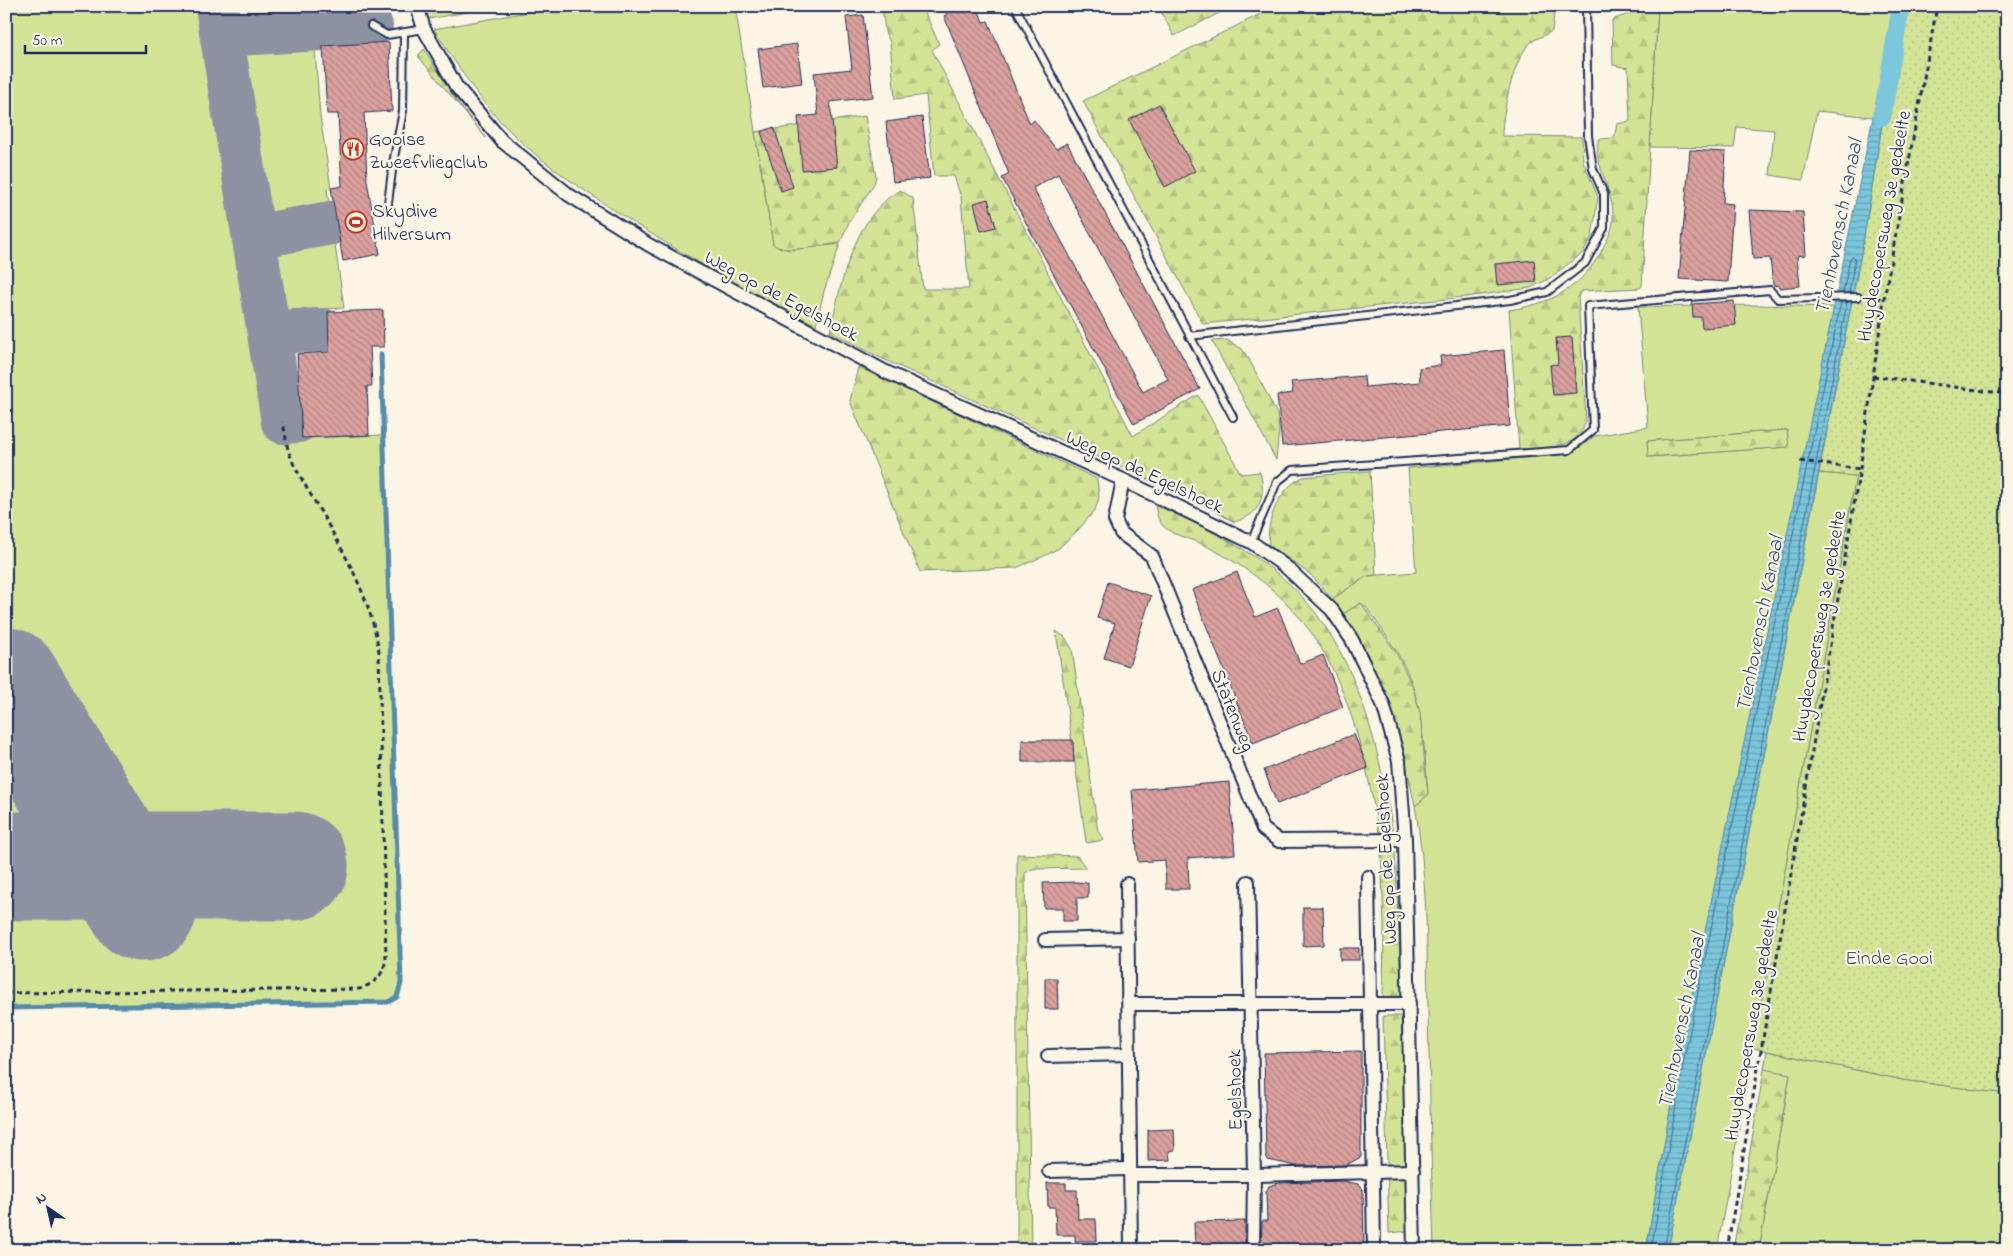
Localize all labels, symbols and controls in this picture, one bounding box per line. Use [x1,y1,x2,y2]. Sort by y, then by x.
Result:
scale bar [25,22,146,54]
text: 50 m [32,30,63,52]
street label: Huydecopersweg 3e gedeelte [1851,108,1921,345]
place label: Gooise Zweefvliegclub [369,126,488,179]
water label: Tienhovensch Kanaal [1808,135,1872,318]
restaurant icon: Gooise Zweefvliegclub [341,137,365,161]
place label: Skydive Hilversum [372,198,451,250]
sports icon: Skydive Hilversum [344,210,368,234]
street label: Weg op de Egelshoek [698,244,863,351]
street label: Weg op de Egelshoek [1060,424,1228,524]
street label: Huydecopersweg 3e gedeelte [1786,508,1856,745]
water label: Tienhovensch Kanaal [1729,532,1793,715]
street label: Statenweg [1201,665,1261,757]
street label: Weg op de Egelshoek [1369,772,1407,945]
street label: Huydecopersweg 3e gedeelte [1718,907,1788,1144]
water label: Tienhovensch Kanaal [1651,929,1715,1112]
park label: Einde Gooi [1845,945,1933,974]
street label: Egelshoek [1221,1049,1253,1131]
north arrow [22,1184,72,1234]
text: N [32,1187,51,1210]

